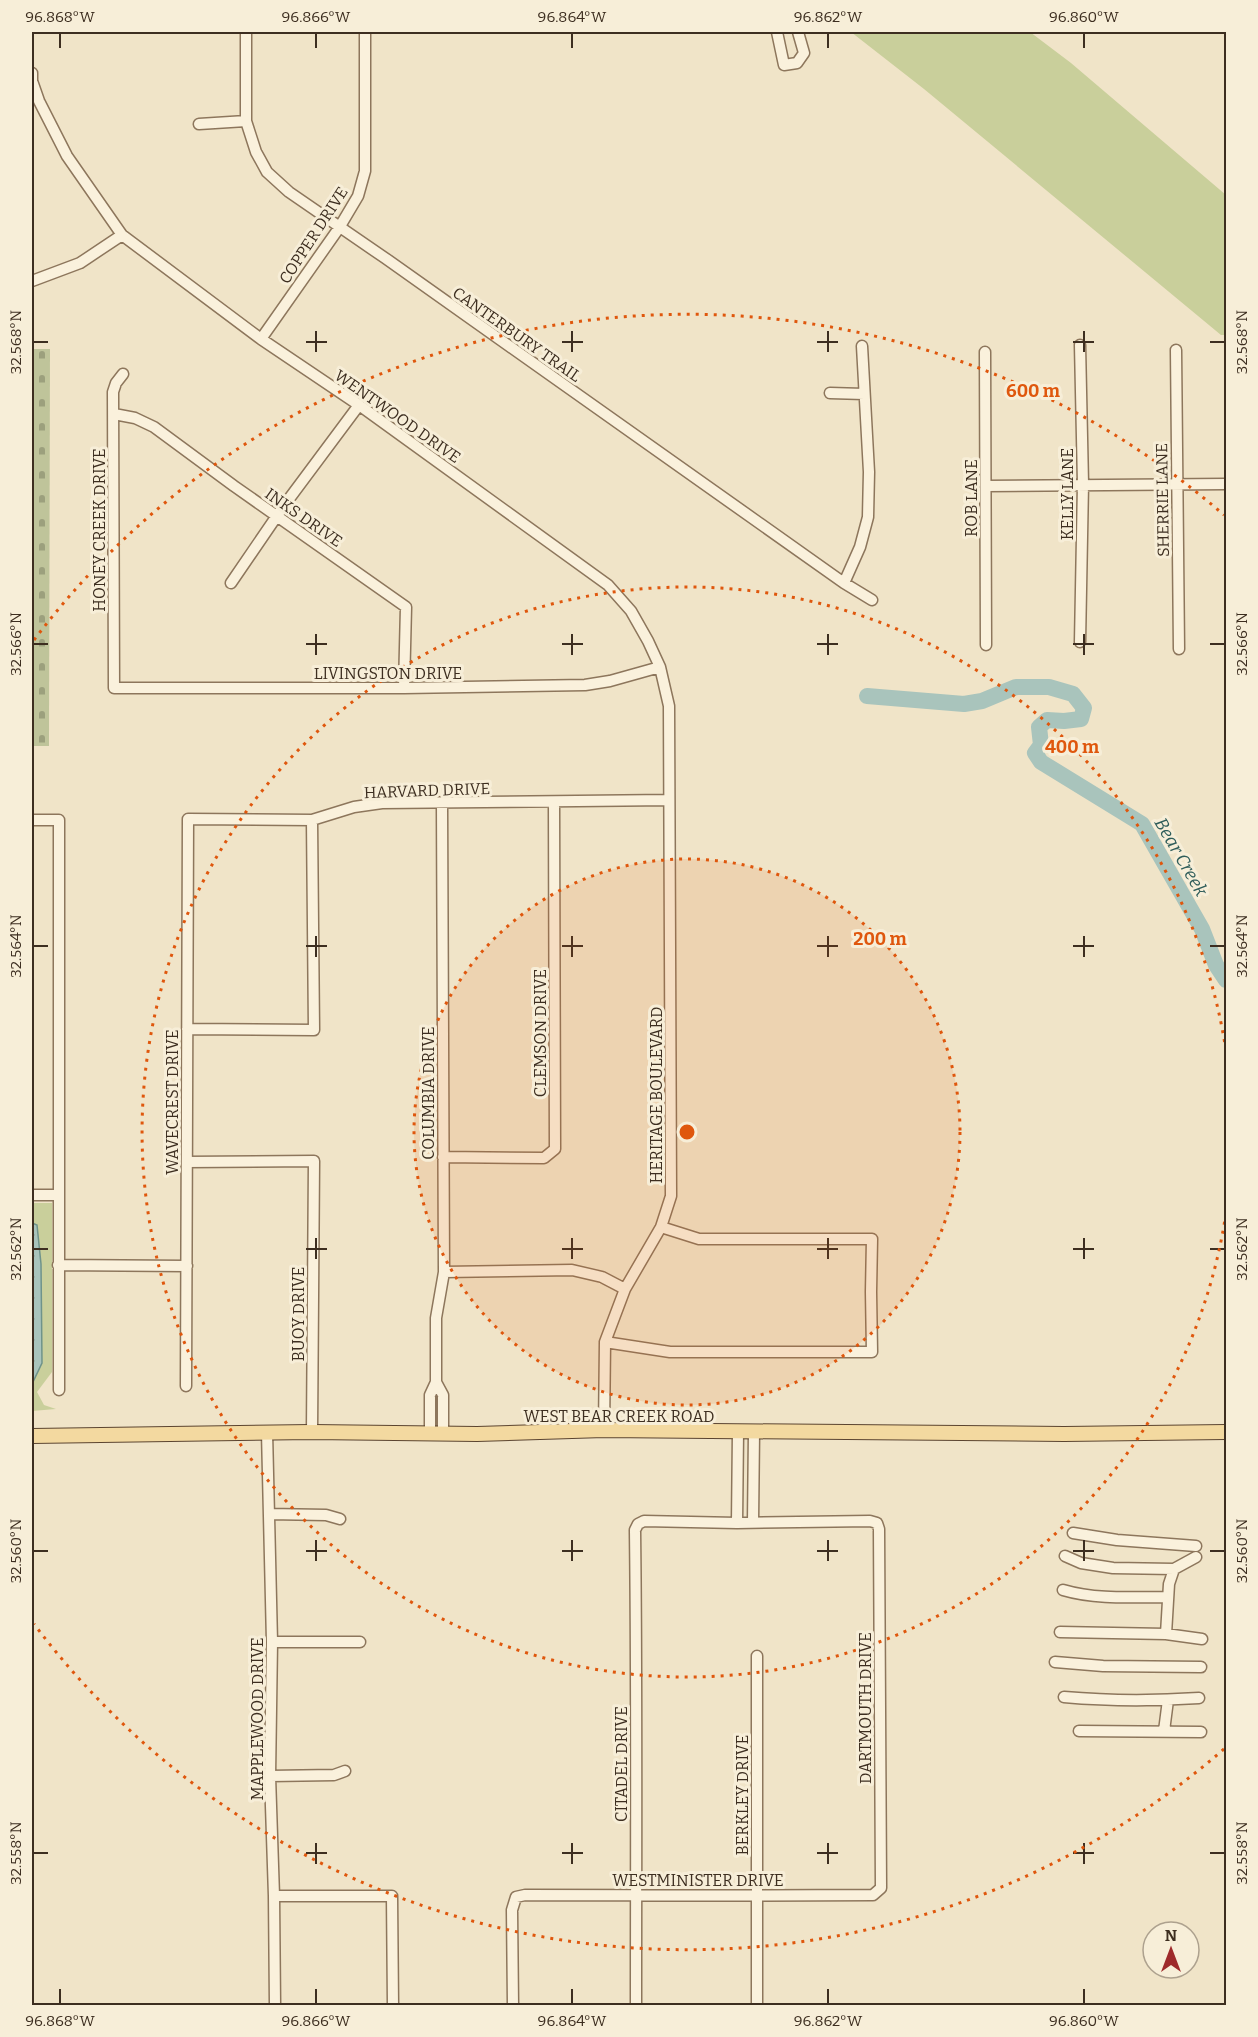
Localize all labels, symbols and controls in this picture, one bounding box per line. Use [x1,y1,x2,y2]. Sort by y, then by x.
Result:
text: 96.868°W [25,8,95,26]
text: 96.866°W [282,8,351,26]
text: 96.864°W [538,8,607,26]
text: 96.862°W [794,8,863,26]
text: 96.860°W [1049,8,1120,26]
street label: COPPER DRIVE [275,183,352,287]
street label: CANTERBURY TRAIL [449,283,585,386]
text: 32.568°N [7,310,25,374]
text: 32.568°N [1233,310,1251,374]
street label: WENTWOOD DRIVE [331,366,464,467]
text: 600 m [1006,380,1060,402]
street label: SHERRIE LANE [1152,443,1173,557]
street label: HONEY CREEK DRIVE [90,448,109,612]
street label: KELLY LANE [1058,448,1077,540]
street label: ROB LANE [962,459,981,537]
street label: INKS DRIVE [261,484,346,551]
text: 32.566°N [7,612,25,676]
text: 32.566°N [1233,612,1251,676]
street label: LIVINGSTON DRIVE [314,664,462,683]
text: 400 m [1045,736,1099,758]
street label: HARVARD DRIVE [364,779,491,802]
water label: Bear Creek [1150,814,1212,900]
text: 32.564°N [7,914,25,978]
text: 32.564°N [1233,914,1251,978]
text: 200 m [853,928,907,950]
street label: CLEMSON DRIVE [531,969,550,1097]
street label: HERITAGE BOULEVARD [647,1007,666,1183]
street label: COLUMBIA DRIVE [419,1026,438,1160]
street label: WAVECREST DRIVE [163,1029,182,1175]
centre of rings [677,1122,697,1142]
text: 32.562°N [7,1217,25,1281]
text: 32.562°N [1233,1217,1251,1281]
street label: BUOY DRIVE [289,1267,308,1362]
street label: WEST BEAR CREEK ROAD [523,1407,715,1426]
text: 32.560°N [7,1519,25,1583]
text: 32.560°N [1233,1519,1251,1583]
street label: DARTMOUTH DRIVE [856,1632,875,1784]
street label: MAPPLEWOOD DRIVE [248,1637,267,1801]
street label: CITADEL DRIVE [612,1706,631,1822]
street label: BERKLEY DRIVE [733,1735,752,1855]
text: 32.558°N [7,1821,25,1885]
text: 32.558°N [1233,1821,1251,1885]
street label: WESTMINISTER DRIVE [612,1871,784,1890]
north arrow [1141,1920,1201,1980]
text: N [1165,1926,1177,1945]
text: 96.868°W [25,2012,95,2030]
text: 96.866°W [282,2012,351,2030]
text: 96.864°W [538,2012,607,2030]
text: 96.862°W [794,2012,863,2030]
text: 96.860°W [1049,2012,1120,2030]

